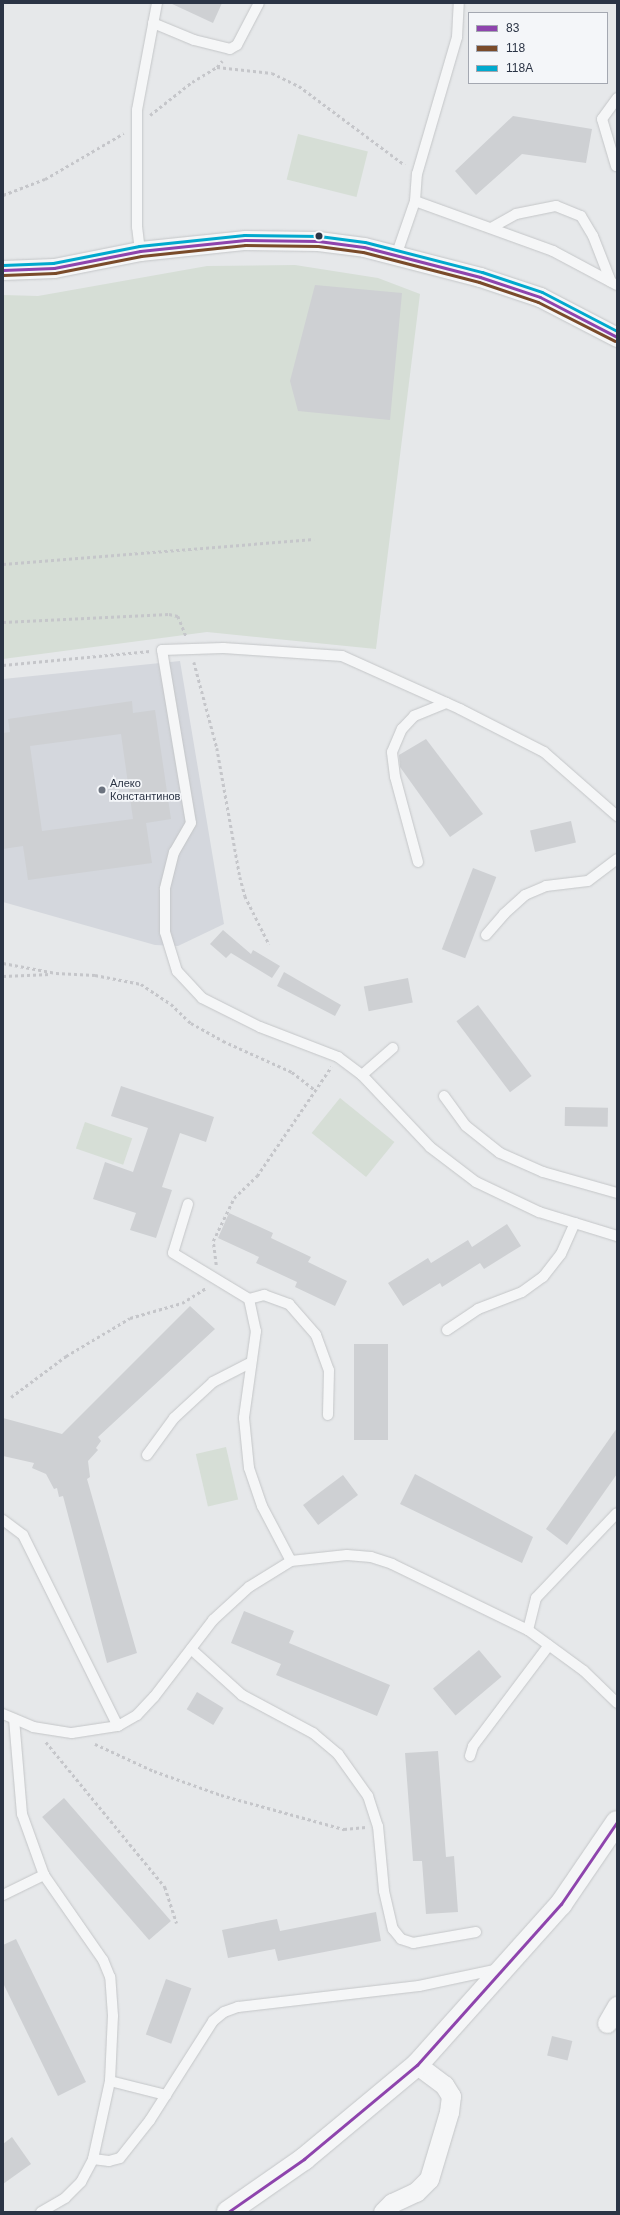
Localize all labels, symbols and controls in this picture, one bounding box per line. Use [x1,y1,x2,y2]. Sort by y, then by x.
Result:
legend [468,12,608,84]
text: 83 [506,21,519,35]
text: 118 [506,41,525,55]
text: 118А [506,61,533,75]
unlabelled marker [314,231,324,241]
place label: Алеко Константинов [110,777,180,803]
marker: Алеко Константинов [97,785,107,795]

